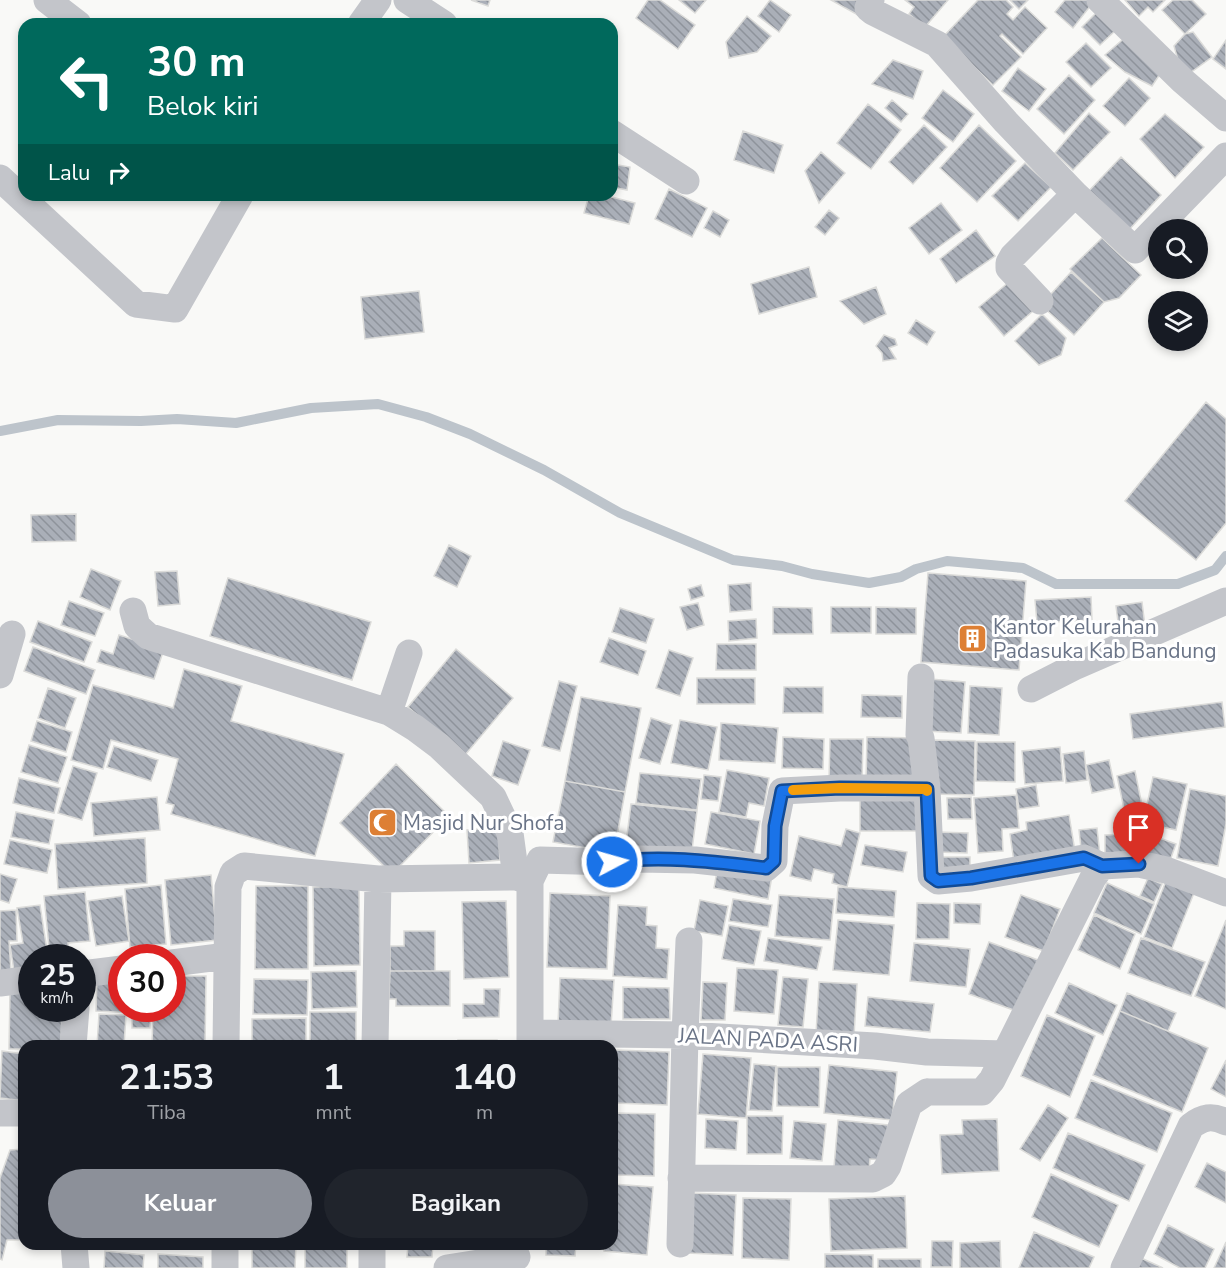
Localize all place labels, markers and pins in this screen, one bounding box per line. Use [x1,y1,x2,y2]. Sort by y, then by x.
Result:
place label: Kantor Kelurahan Padasuka Kab Bandung [993,613,1217,665]
building icon: Kantor Kelurahan Padasuka Kab Bandung [956,623,988,655]
pin [1113,802,1164,864]
mosque icon: Masjid Nur Shofa [366,807,398,839]
place label: Masjid Nur Shofa [403,809,564,837]

